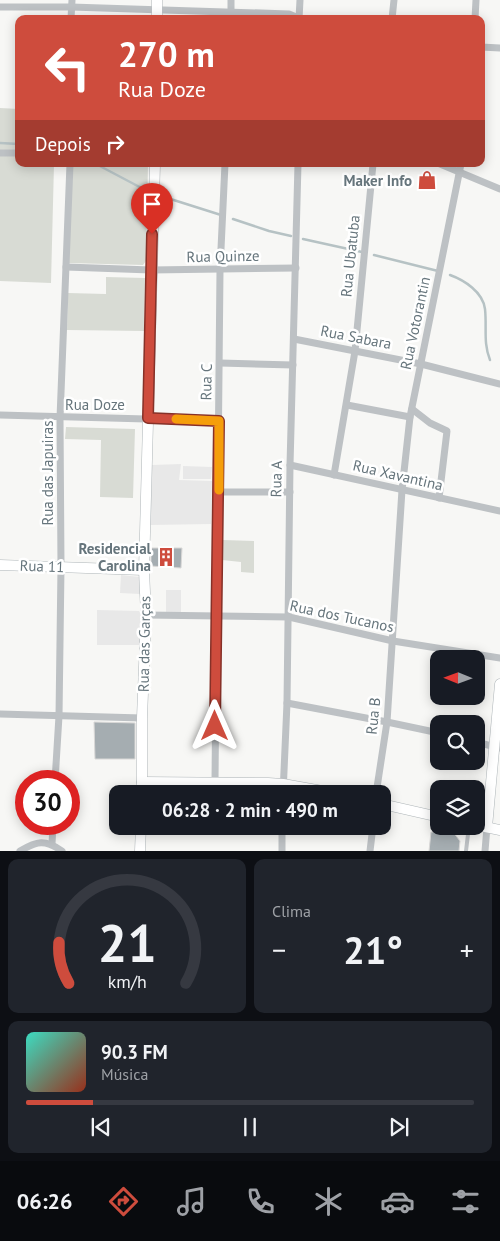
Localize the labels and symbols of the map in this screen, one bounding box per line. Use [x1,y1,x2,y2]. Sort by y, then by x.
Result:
shop icon: Maker Info [416,169,438,191]
place label: Maker Info [343,171,412,190]
pin [131,183,173,234]
street label: Rua Ubatuba [336,214,364,298]
street label: Rua Quinze [186,246,260,266]
street label: Rua Votorantin [396,275,434,371]
street label: Rua Sabara [319,321,393,353]
street label: Rua C [196,363,216,401]
street label: Rua Doze [65,395,125,414]
street label: Rua das Japuiras [38,420,57,526]
street label: Rua Xavantina [351,455,445,495]
street label: Rua A [266,460,286,497]
place label: Residencial Carolina [78,539,152,575]
building icon: Residencial Carolina [155,546,177,568]
street label: Rua 11 [19,556,65,576]
street label: Rua das Garças [134,596,154,692]
street label: Rua dos Tucanos [288,596,396,636]
north arrow [430,650,485,705]
street label: Rua B [362,697,384,735]
position arrow [188,699,240,751]
speed limit sign: 30 [15,770,80,835]

